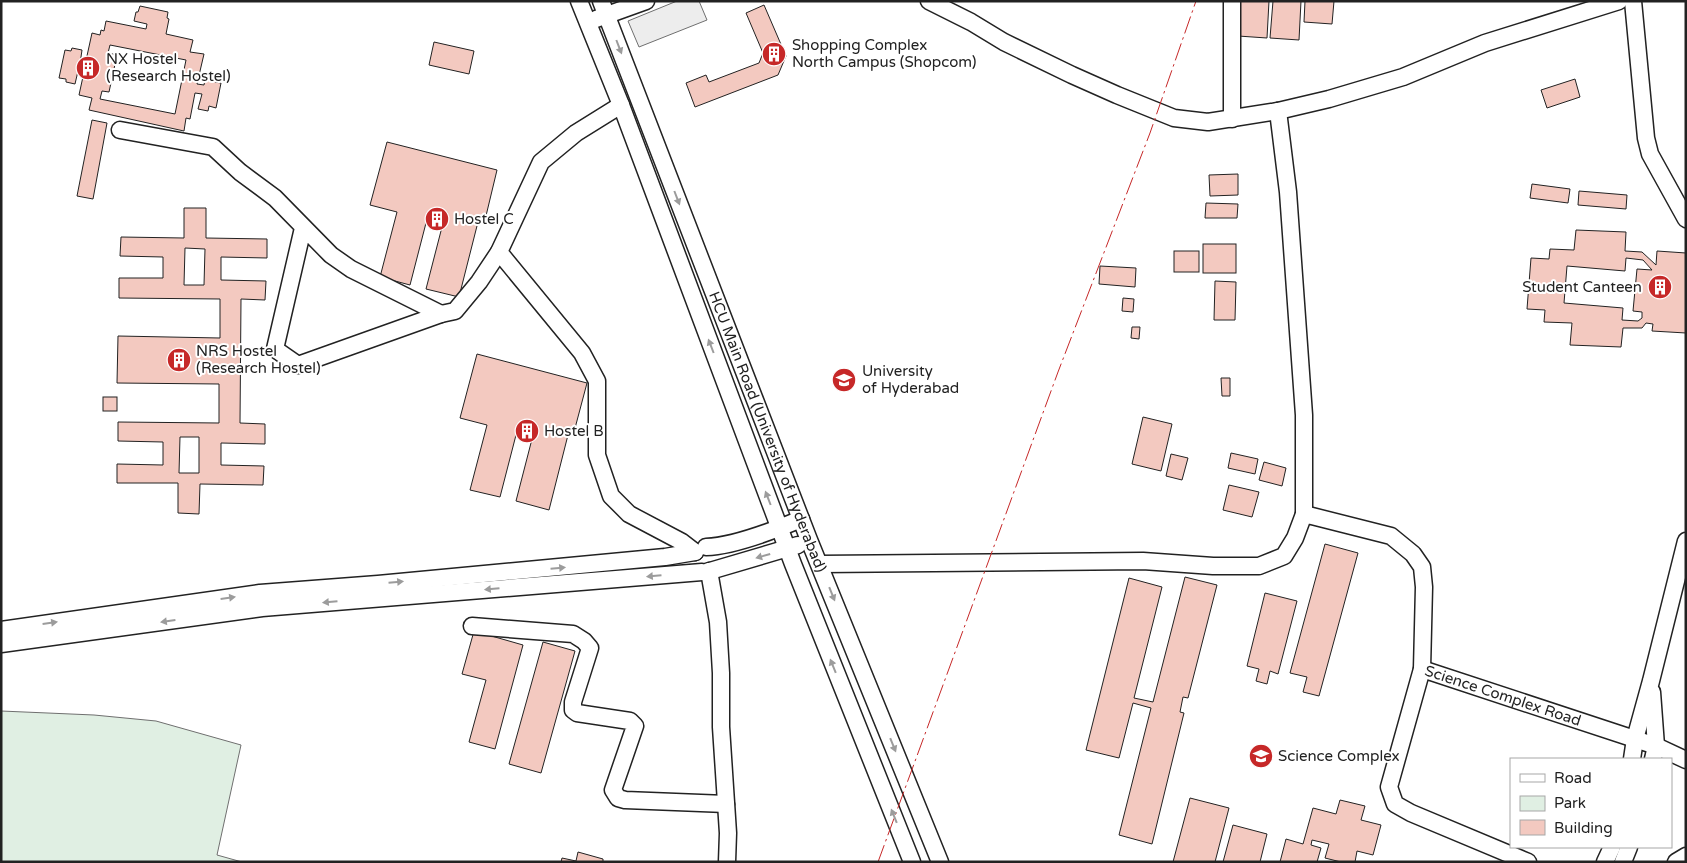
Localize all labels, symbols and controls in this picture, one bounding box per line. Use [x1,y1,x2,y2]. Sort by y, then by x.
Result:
place label: Shopping Complex North Campus (Shopcom) [792,36,977,71]
one-way arrow [615,40,623,55]
building icon: Shopping Complex North Campus (Shopcom) [761,41,787,67]
place label: NX Hostel (Research Hostel) [106,50,231,85]
building icon: NX Hostel (Research Hostel) [75,55,101,81]
one-way arrow [674,191,682,205]
building icon: Hostel C [424,206,450,232]
place label: Hostel C [454,210,514,228]
building icon: Student Canteen [1647,274,1673,300]
place label: Student Canteen [1522,278,1642,296]
street label: HCU Main Road (University of Hyderabad) [705,289,830,575]
one-way arrow [707,338,714,353]
place label: NRS Hostel (Research Hostel) [196,342,321,377]
building icon: NRS Hostel (Research Hostel) [166,347,192,373]
place label: University of Hyderabad [862,362,959,397]
school or university icon: University of Hyderabad [831,367,857,393]
building icon: Hostel B [514,418,540,444]
place label: Hostel B [544,422,604,440]
one-way arrow [764,490,772,505]
one-way arrow [756,553,771,561]
one-way arrow [550,563,566,571]
one-way arrow [645,572,661,580]
one-way arrow [388,578,404,586]
one-way arrow [483,585,499,593]
one-way arrow [828,587,836,602]
one-way arrow [220,593,236,601]
one-way arrow [321,599,337,607]
one-way arrow [160,617,176,625]
one-way arrow [42,619,58,627]
one-way arrow [829,658,836,673]
street label: Science Complex Road [1423,662,1583,730]
one-way arrow [890,737,898,752]
school or university icon: Science Complex [1248,743,1274,769]
place label: Science Complex [1278,747,1400,765]
legend [1510,758,1672,848]
text: Road [1554,769,1592,787]
text: Park [1554,794,1586,812]
one-way arrow [889,809,897,824]
text: Building [1554,819,1613,837]

